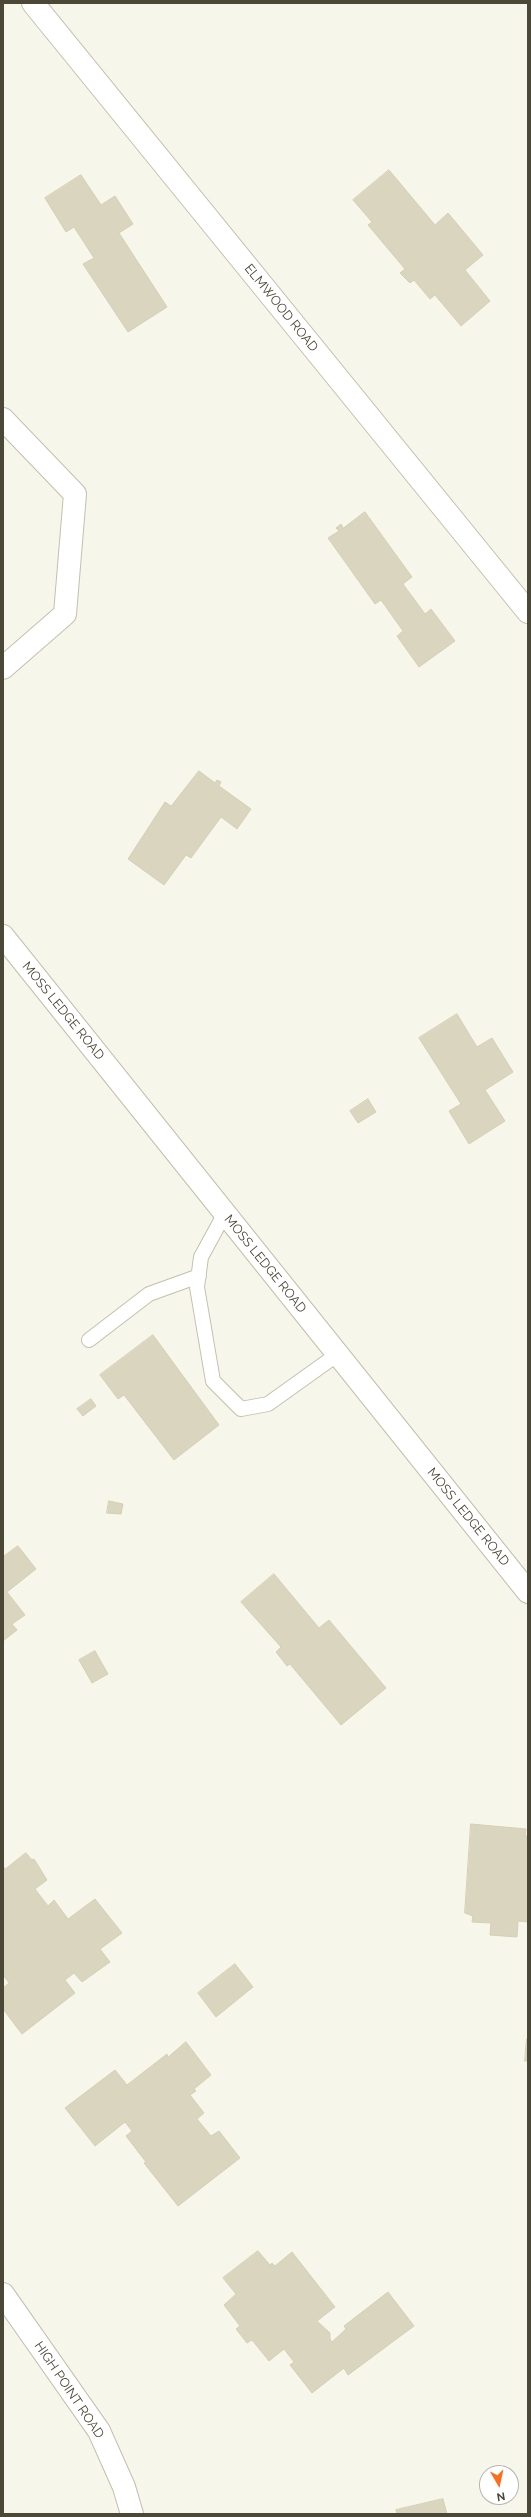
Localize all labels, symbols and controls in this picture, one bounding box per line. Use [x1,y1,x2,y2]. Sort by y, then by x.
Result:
street label: ELMWOOD ROAD [241,261,321,355]
street label: MOSS LEDGE ROAD [19,959,107,1063]
street label: MOSS LEDGE ROAD [221,1212,309,1316]
street label: MOSS LEDGE ROAD [424,1465,512,1569]
street label: HIGH POINT ROAD [31,2339,107,2441]
north arrow [479,2465,519,2505]
text: N [496,2489,506,2503]

